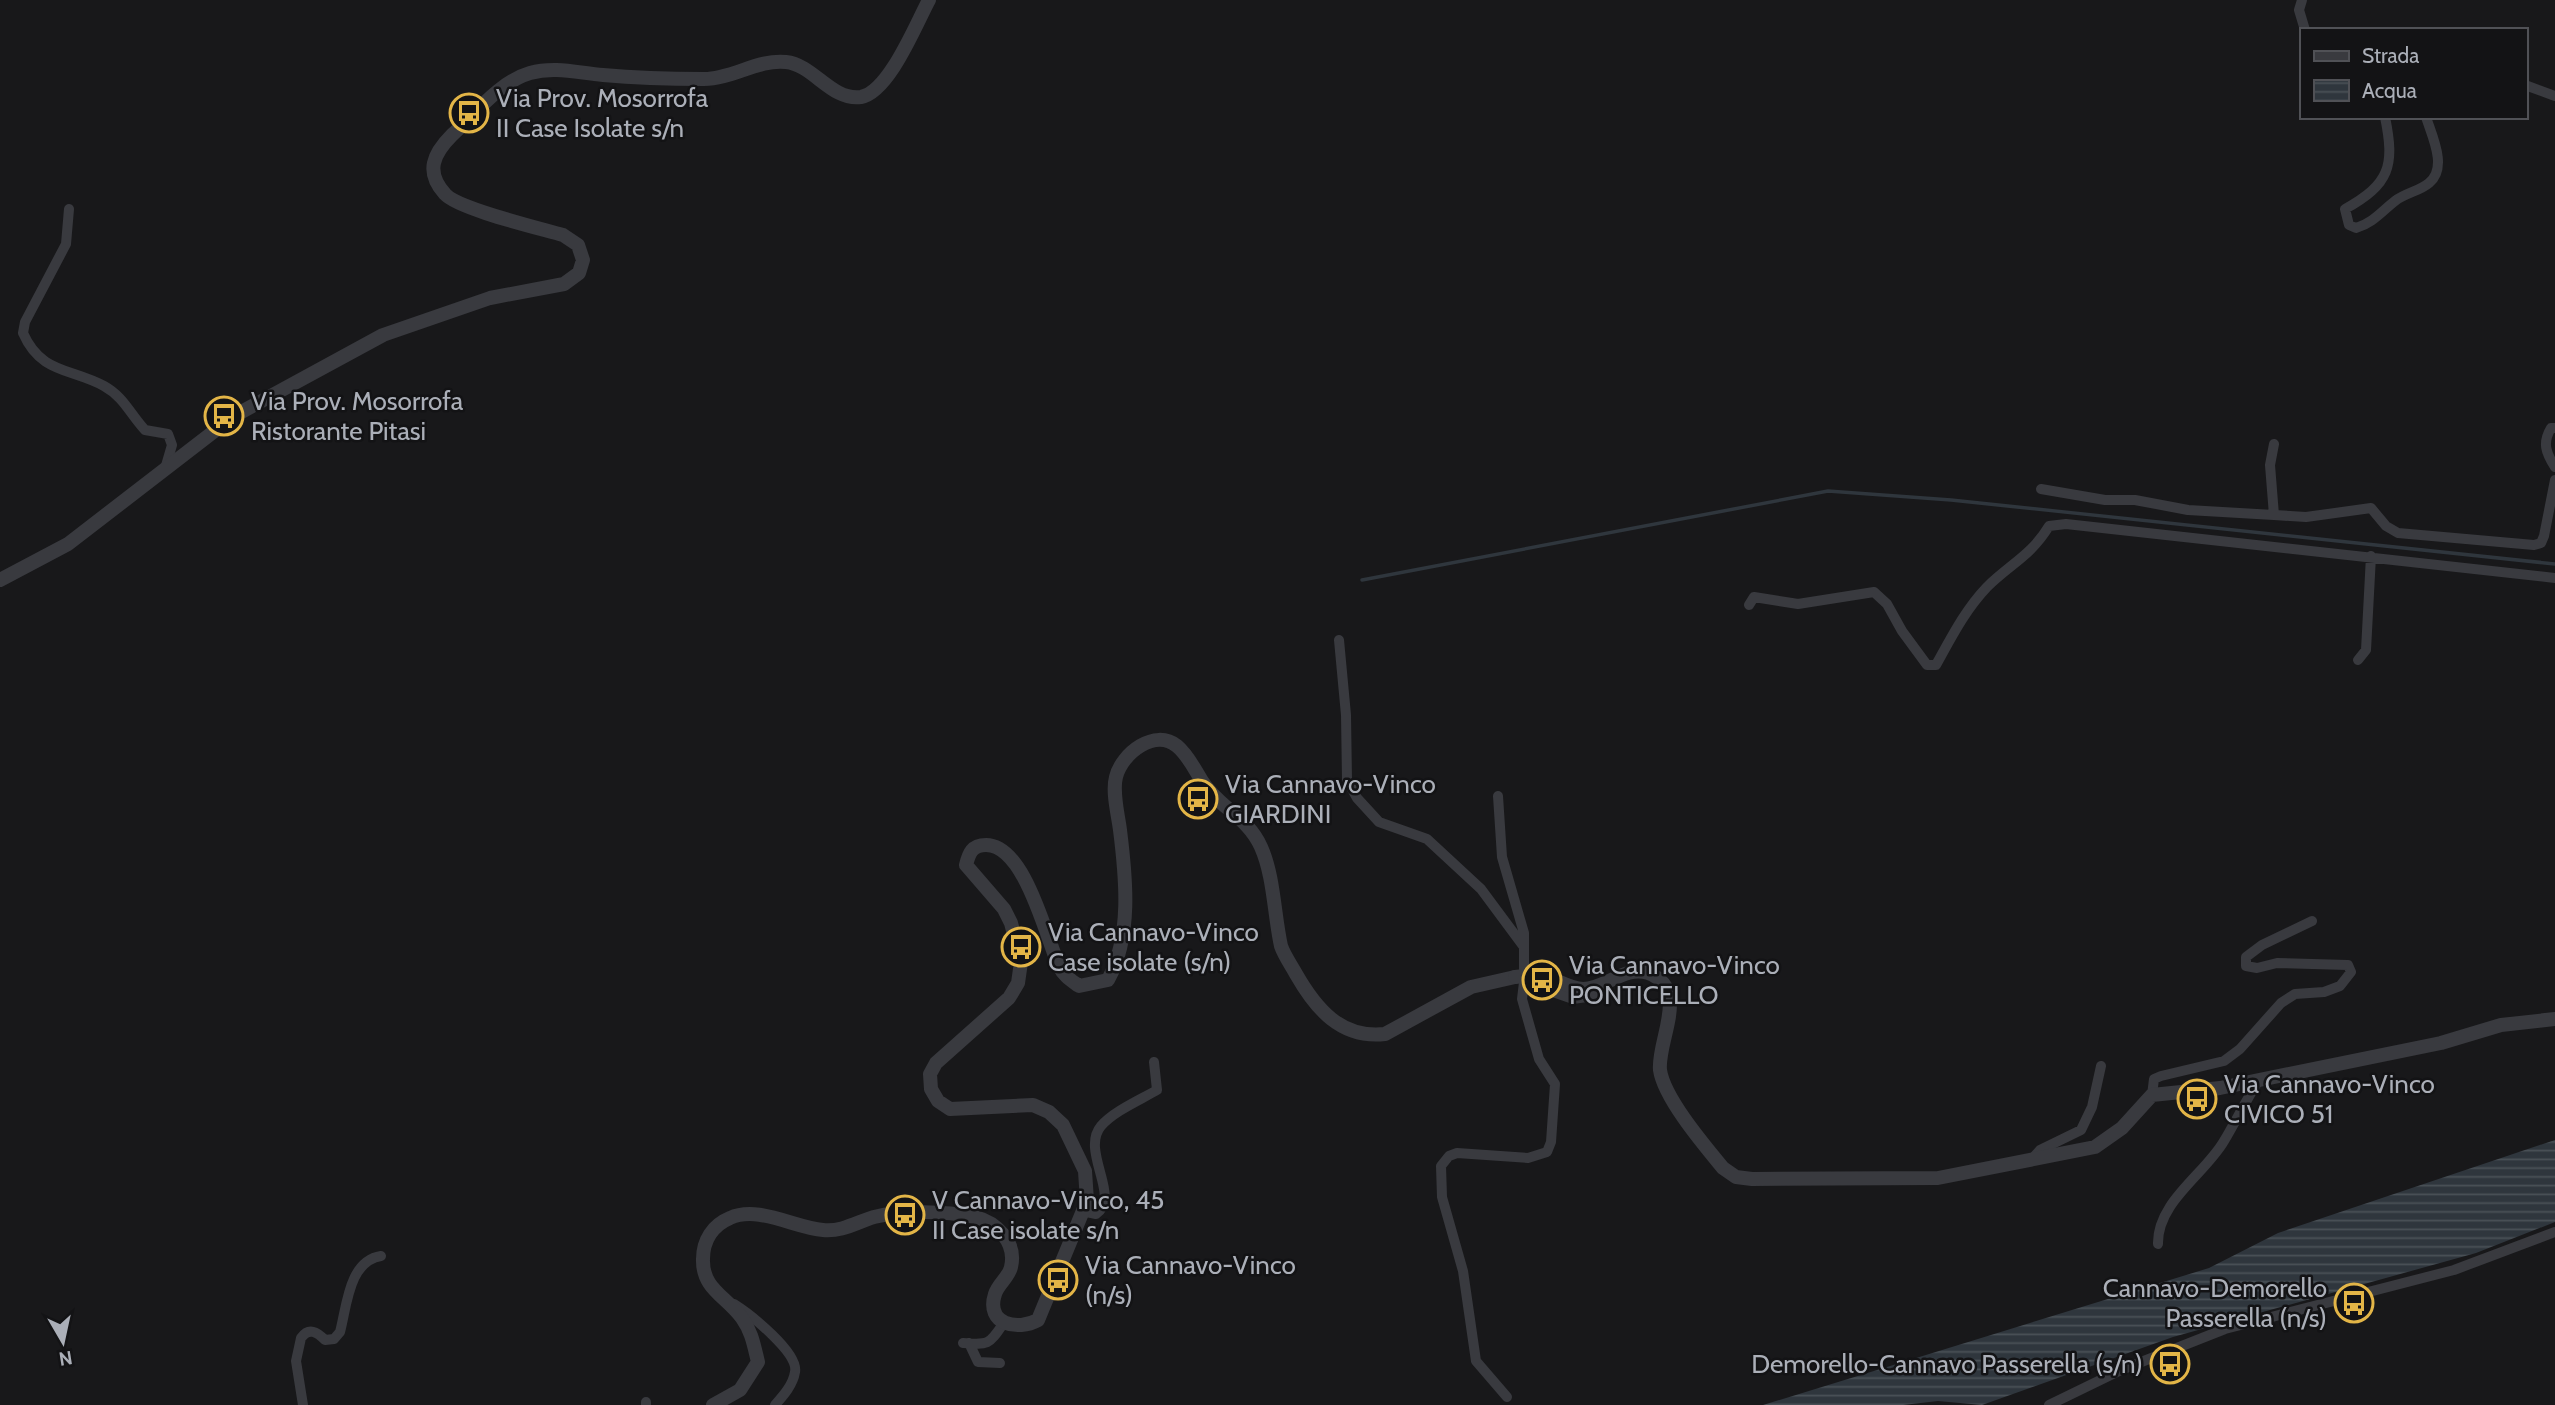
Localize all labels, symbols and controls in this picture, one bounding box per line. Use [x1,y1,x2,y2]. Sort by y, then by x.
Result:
legend [2300,28,2527,119]
text: Strada [2362,43,2419,68]
text: Acqua [2362,78,2417,103]
place label: Via Prov. Mosorrofa II Case Isolate s/n [496,82,709,144]
bus stop icon: Via Prov. Mosorrofa II Case Isolate s/n [448,92,490,134]
place label: Via Prov. Mosorrofa Ristorante Pitasi [251,385,464,447]
bus stop icon: Via Prov. Mosorrofa Ristorante Pitasi [203,395,245,437]
place label: Via Cannavo-Vinco GIARDINI [1225,768,1436,830]
bus stop icon: Via Cannavo-Vinco GIARDINI [1177,778,1219,820]
place label: Via Cannavo-Vinco Case isolate (s/n) [1048,916,1259,978]
bus stop icon: Via Cannavo-Vinco Case isolate (s/n) [1000,926,1042,968]
place label: Via Cannavo-Vinco PONTICELLO [1569,949,1780,1011]
bus stop icon: Via Cannavo-Vinco PONTICELLO [1521,959,1563,1001]
place label: Via Cannavo-Vinco CIVICO 51 [2224,1068,2435,1130]
bus stop icon: Via Cannavo-Vinco CIVICO 51 [2176,1078,2218,1120]
place label: V Cannavo-Vinco, 45 II Case isolate s/n [932,1184,1164,1246]
bus stop icon: V Cannavo-Vinco, 45 II Case isolate s/n [884,1194,926,1236]
place label: Via Cannavo-Vinco (n/s) [1085,1249,1296,1311]
bus stop icon: Via Cannavo-Vinco (n/s) [1037,1259,1079,1301]
place label: Cannavo-Demorello Passerella (n/s) [2103,1272,2327,1334]
bus stop icon: Cannavo-Demorello Passerella (n/s) [2333,1282,2375,1324]
north arrow [28,1307,98,1377]
bus stop icon: Demorello-Cannavo Passerella (s/n) [2149,1343,2191,1385]
text: N [57,1346,74,1371]
place label: Demorello-Cannavo Passerella (s/n) [1751,1348,2143,1380]

